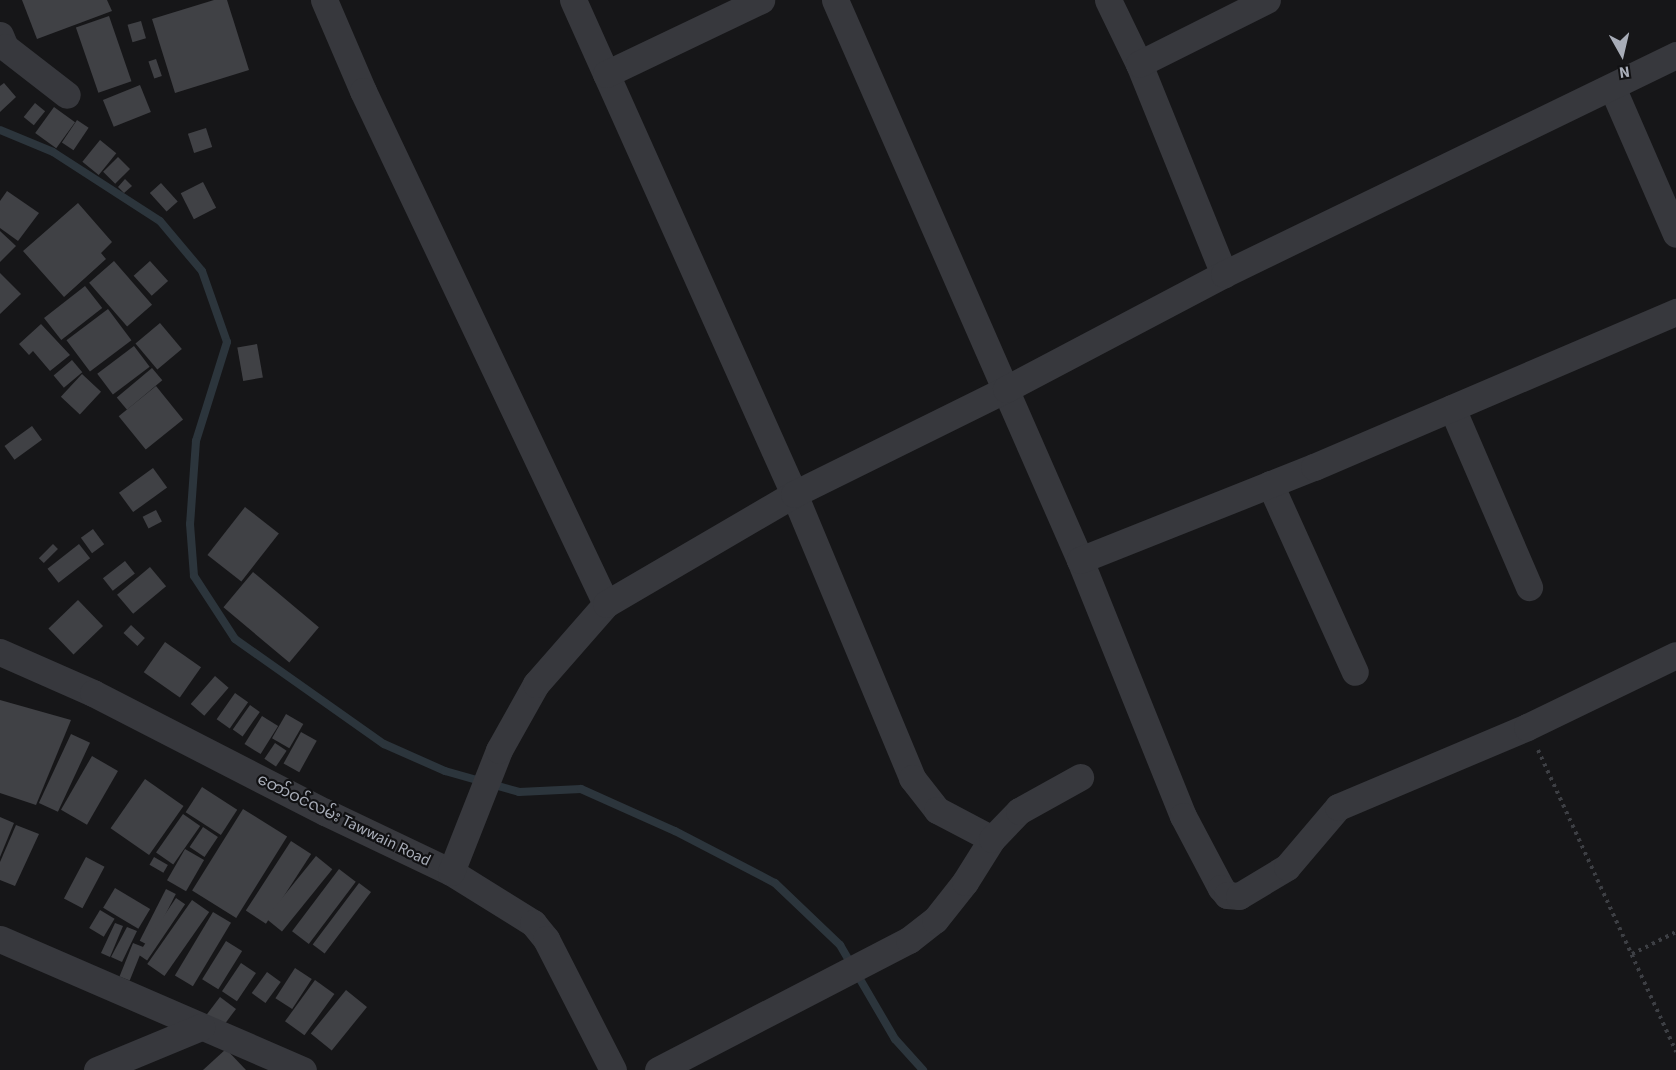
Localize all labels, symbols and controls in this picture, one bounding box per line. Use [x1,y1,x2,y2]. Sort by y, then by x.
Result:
north arrow [1592,24,1652,84]
text: N [1618,60,1631,83]
street label: တော်ဝင်လမ်း Tawwain Road [254,770,434,870]

